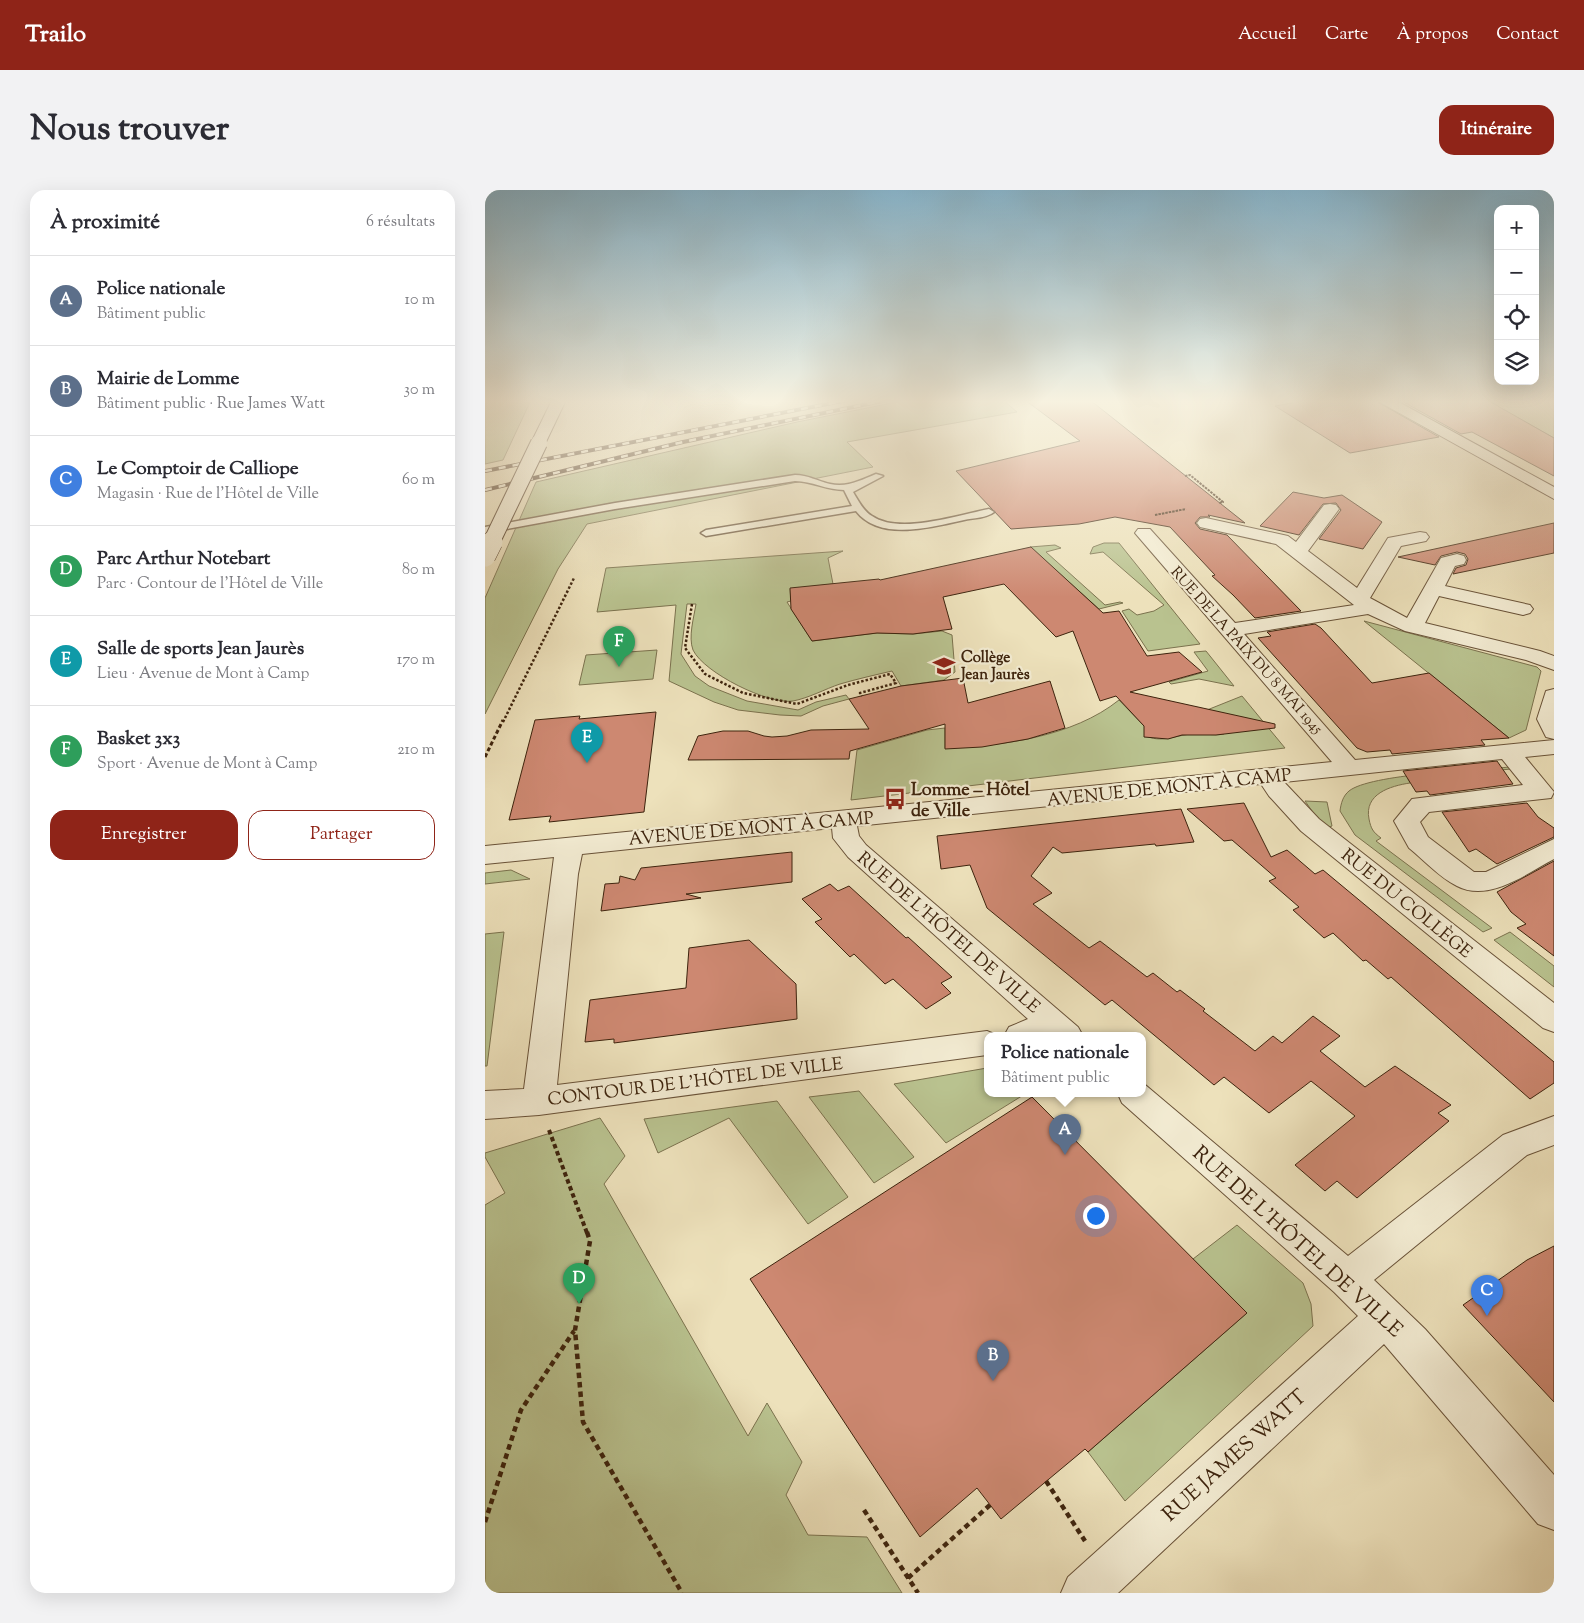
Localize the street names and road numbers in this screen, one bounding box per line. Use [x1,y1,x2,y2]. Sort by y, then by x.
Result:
street label: RUE DE LA PAIX DU 8 MAI 1945 [1165,563,1327,739]
street label: AVENUE DE MONT À CAMP [1046,763,1293,815]
street label: AVENUE DE MONT À CAMP [628,806,875,854]
street label: RUE DU COLLÈGE [1335,843,1477,966]
street label: RUE DE L'HÔTEL DE VILLE [850,846,1046,1021]
street label: CONTOUR DE L'HÔTEL DE VILLE [546,1051,844,1114]
street label: RUE DE L'HÔTEL DE VILLE [1185,1140,1409,1346]
street label: RUE JAMES WATT [1156,1383,1314,1530]

